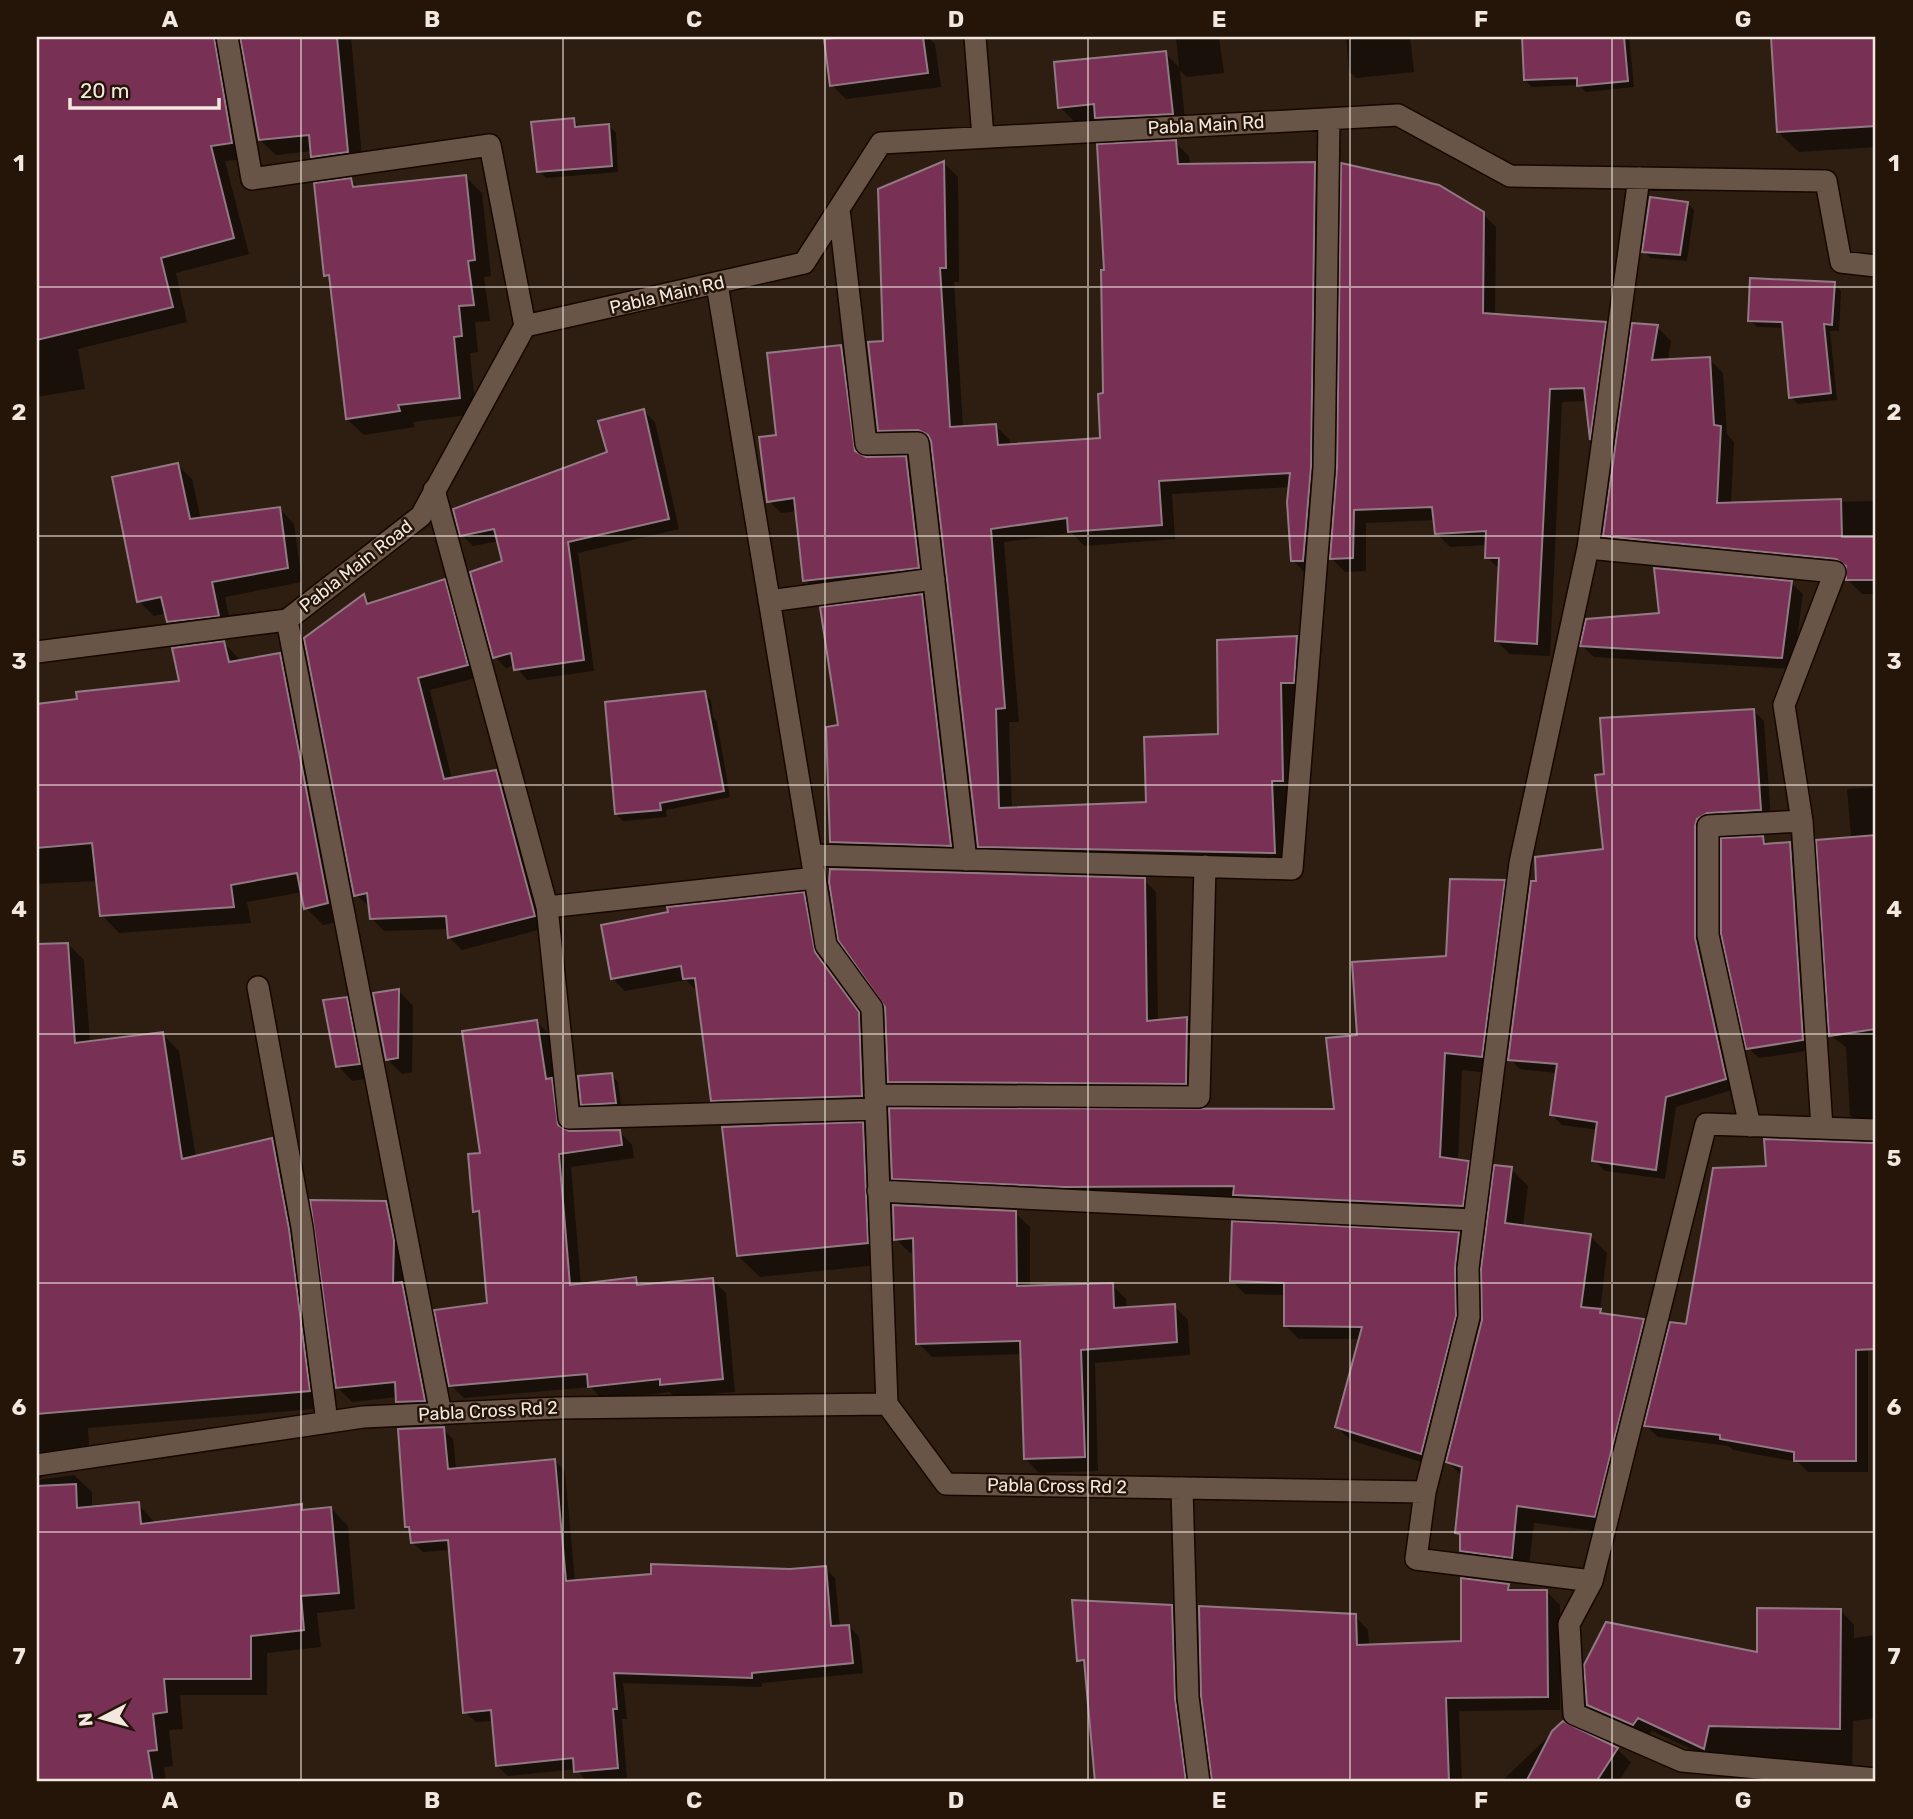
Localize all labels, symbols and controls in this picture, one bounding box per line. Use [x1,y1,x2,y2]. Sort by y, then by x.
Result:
text: A [162,5,179,33]
text: B [424,5,440,33]
text: C [686,5,702,33]
text: D [948,5,964,33]
text: E [1212,5,1226,33]
text: F [1474,5,1488,33]
text: G [1735,5,1751,33]
scale bar [70,66,219,110]
text: 20 m [80,78,129,103]
street label: Pabla Main Rd [1147,111,1265,139]
text: 1 [13,149,25,177]
text: 1 [1888,149,1900,177]
street label: Pabla Main Rd [608,271,726,319]
text: 2 [12,398,26,426]
text: 2 [1887,398,1901,426]
street label: Pabla Main Road [295,515,417,617]
text: 3 [11,647,27,675]
text: 3 [1886,647,1902,675]
text: 4 [11,895,27,923]
text: 4 [1886,895,1902,923]
text: 5 [12,1144,27,1172]
text: 5 [1887,1144,1902,1172]
text: 6 [12,1393,27,1421]
text: 6 [1887,1393,1902,1421]
street label: Pabla Cross Rd 2 [418,1396,558,1426]
street label: Pabla Cross Rd 2 [987,1474,1127,1498]
text: 7 [12,1642,26,1670]
text: 7 [1887,1642,1901,1670]
north arrow [66,1682,136,1752]
text: N [73,1712,98,1728]
text: A [162,1786,179,1814]
text: B [424,1786,440,1814]
text: C [686,1786,702,1814]
text: D [948,1786,964,1814]
text: E [1212,1786,1226,1814]
text: F [1474,1786,1488,1814]
text: G [1735,1786,1751,1814]

